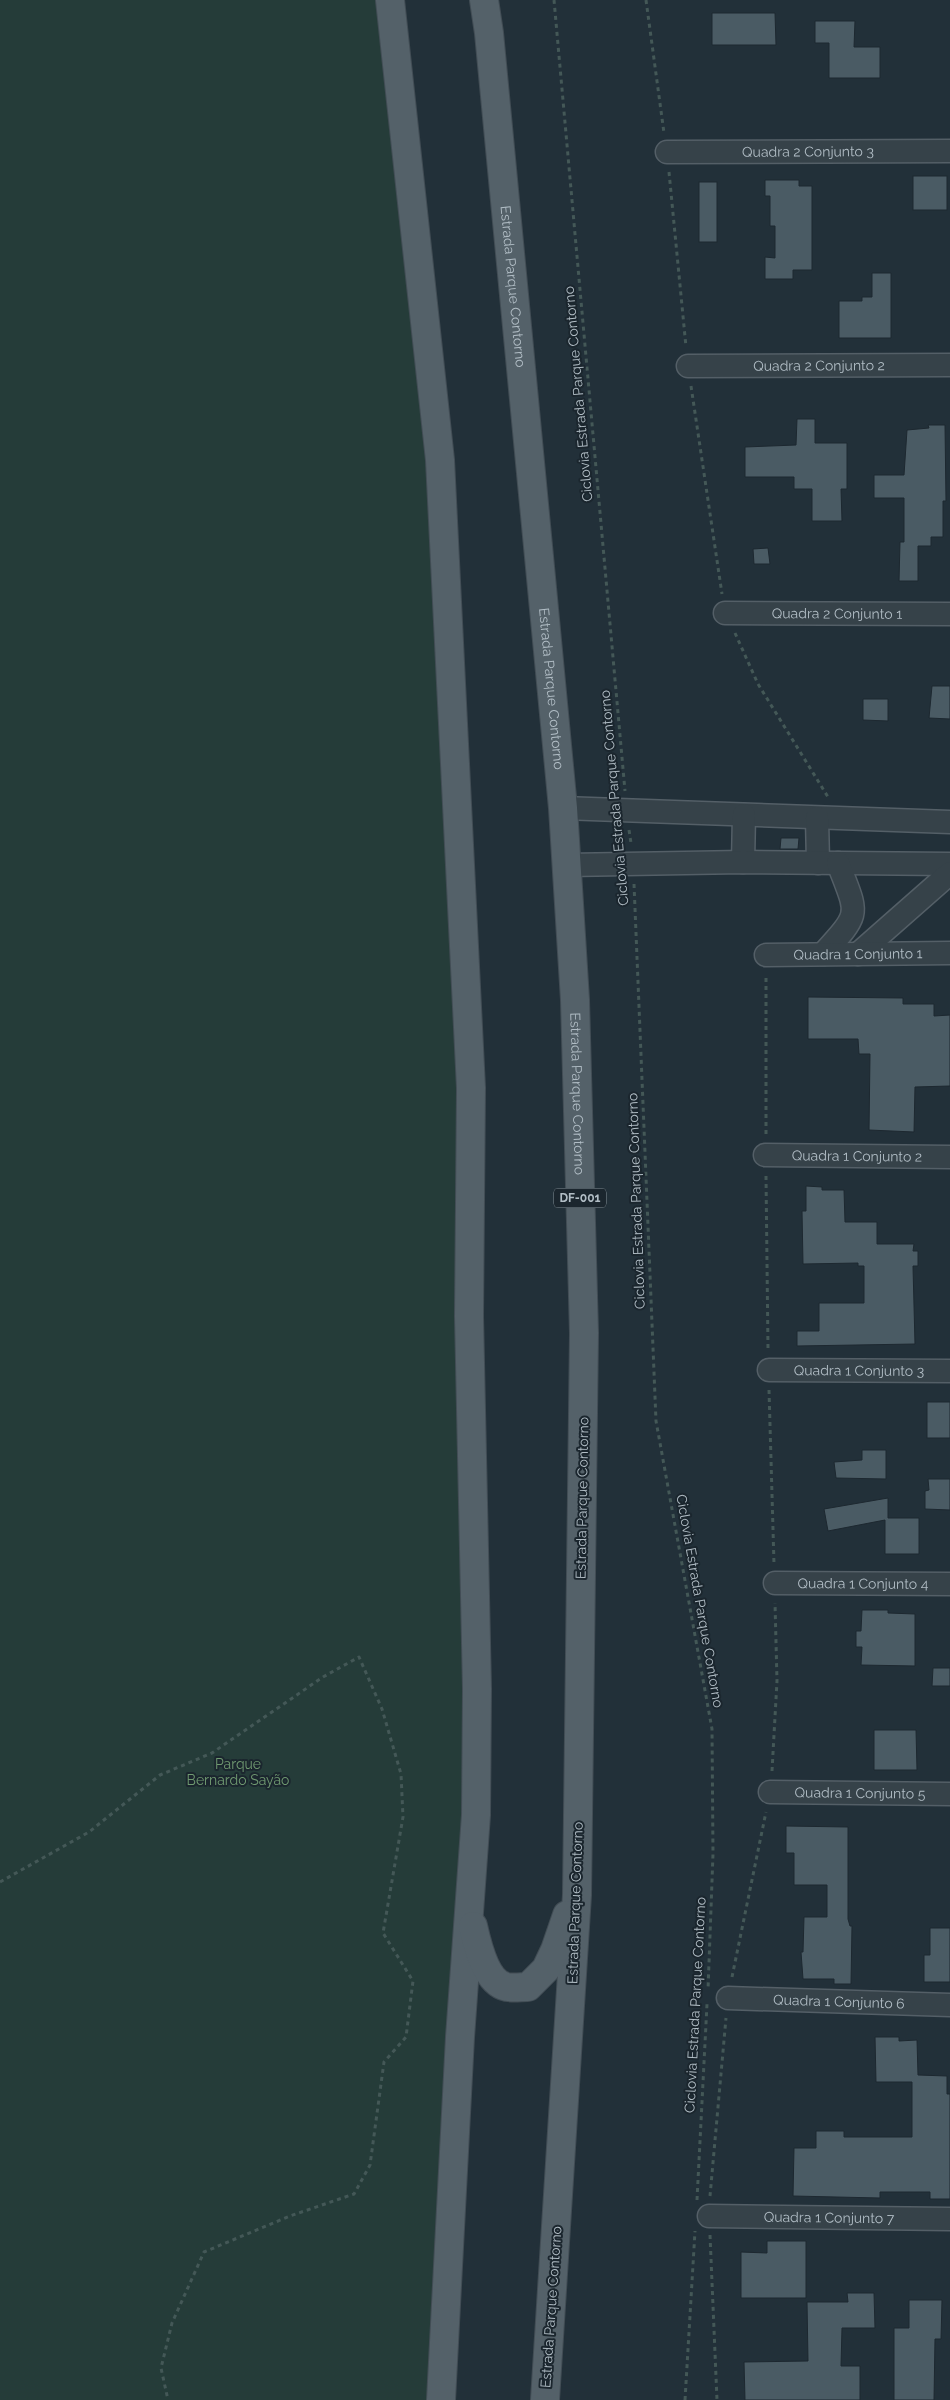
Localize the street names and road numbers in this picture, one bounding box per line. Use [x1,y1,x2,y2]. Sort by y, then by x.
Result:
street label: Quadra 2 Conjunto 3 [742,143,874,160]
street label: Estrada Parque Contorno [498,205,529,368]
street label: Ciclovia Estrada Parque Contorno [561,286,595,502]
street label: Quadra 2 Conjunto 2 [753,357,885,374]
street label: Quadra 2 Conjunto 1 [772,605,902,622]
street label: Estrada Parque Contorno [536,607,567,770]
street label: Ciclovia Estrada Parque Contorno [597,690,631,906]
street label: Quadra 1 Conjunto 1 [793,945,923,963]
street label: Estrada Parque Contorno [567,1012,588,1175]
street label: Ciclovia Estrada Parque Contorno [624,1093,648,1309]
street label: Quadra 1 Conjunto 2 [792,1147,922,1165]
road number: DF-001 [554,1188,606,1208]
street label: Quadra 1 Conjunto 3 [794,1362,924,1379]
street label: Estrada Parque Contorno [573,1417,591,1579]
street label: Ciclovia Estrada Parque Contorno [673,1493,727,1709]
street label: Quadra 1 Conjunto 4 [798,1575,929,1592]
street label: Quadra 1 Conjunto 5 [795,1784,926,1802]
street label: Estrada Parque Contorno [564,1822,586,1984]
street label: Ciclovia Estrada Parque Contorno [681,1897,709,2113]
street label: Quadra 1 Conjunto 6 [773,1991,905,2012]
street label: Quadra 1 Conjunto 7 [764,2209,895,2226]
street label: Estrada Parque Contorno [537,2225,565,2389]

